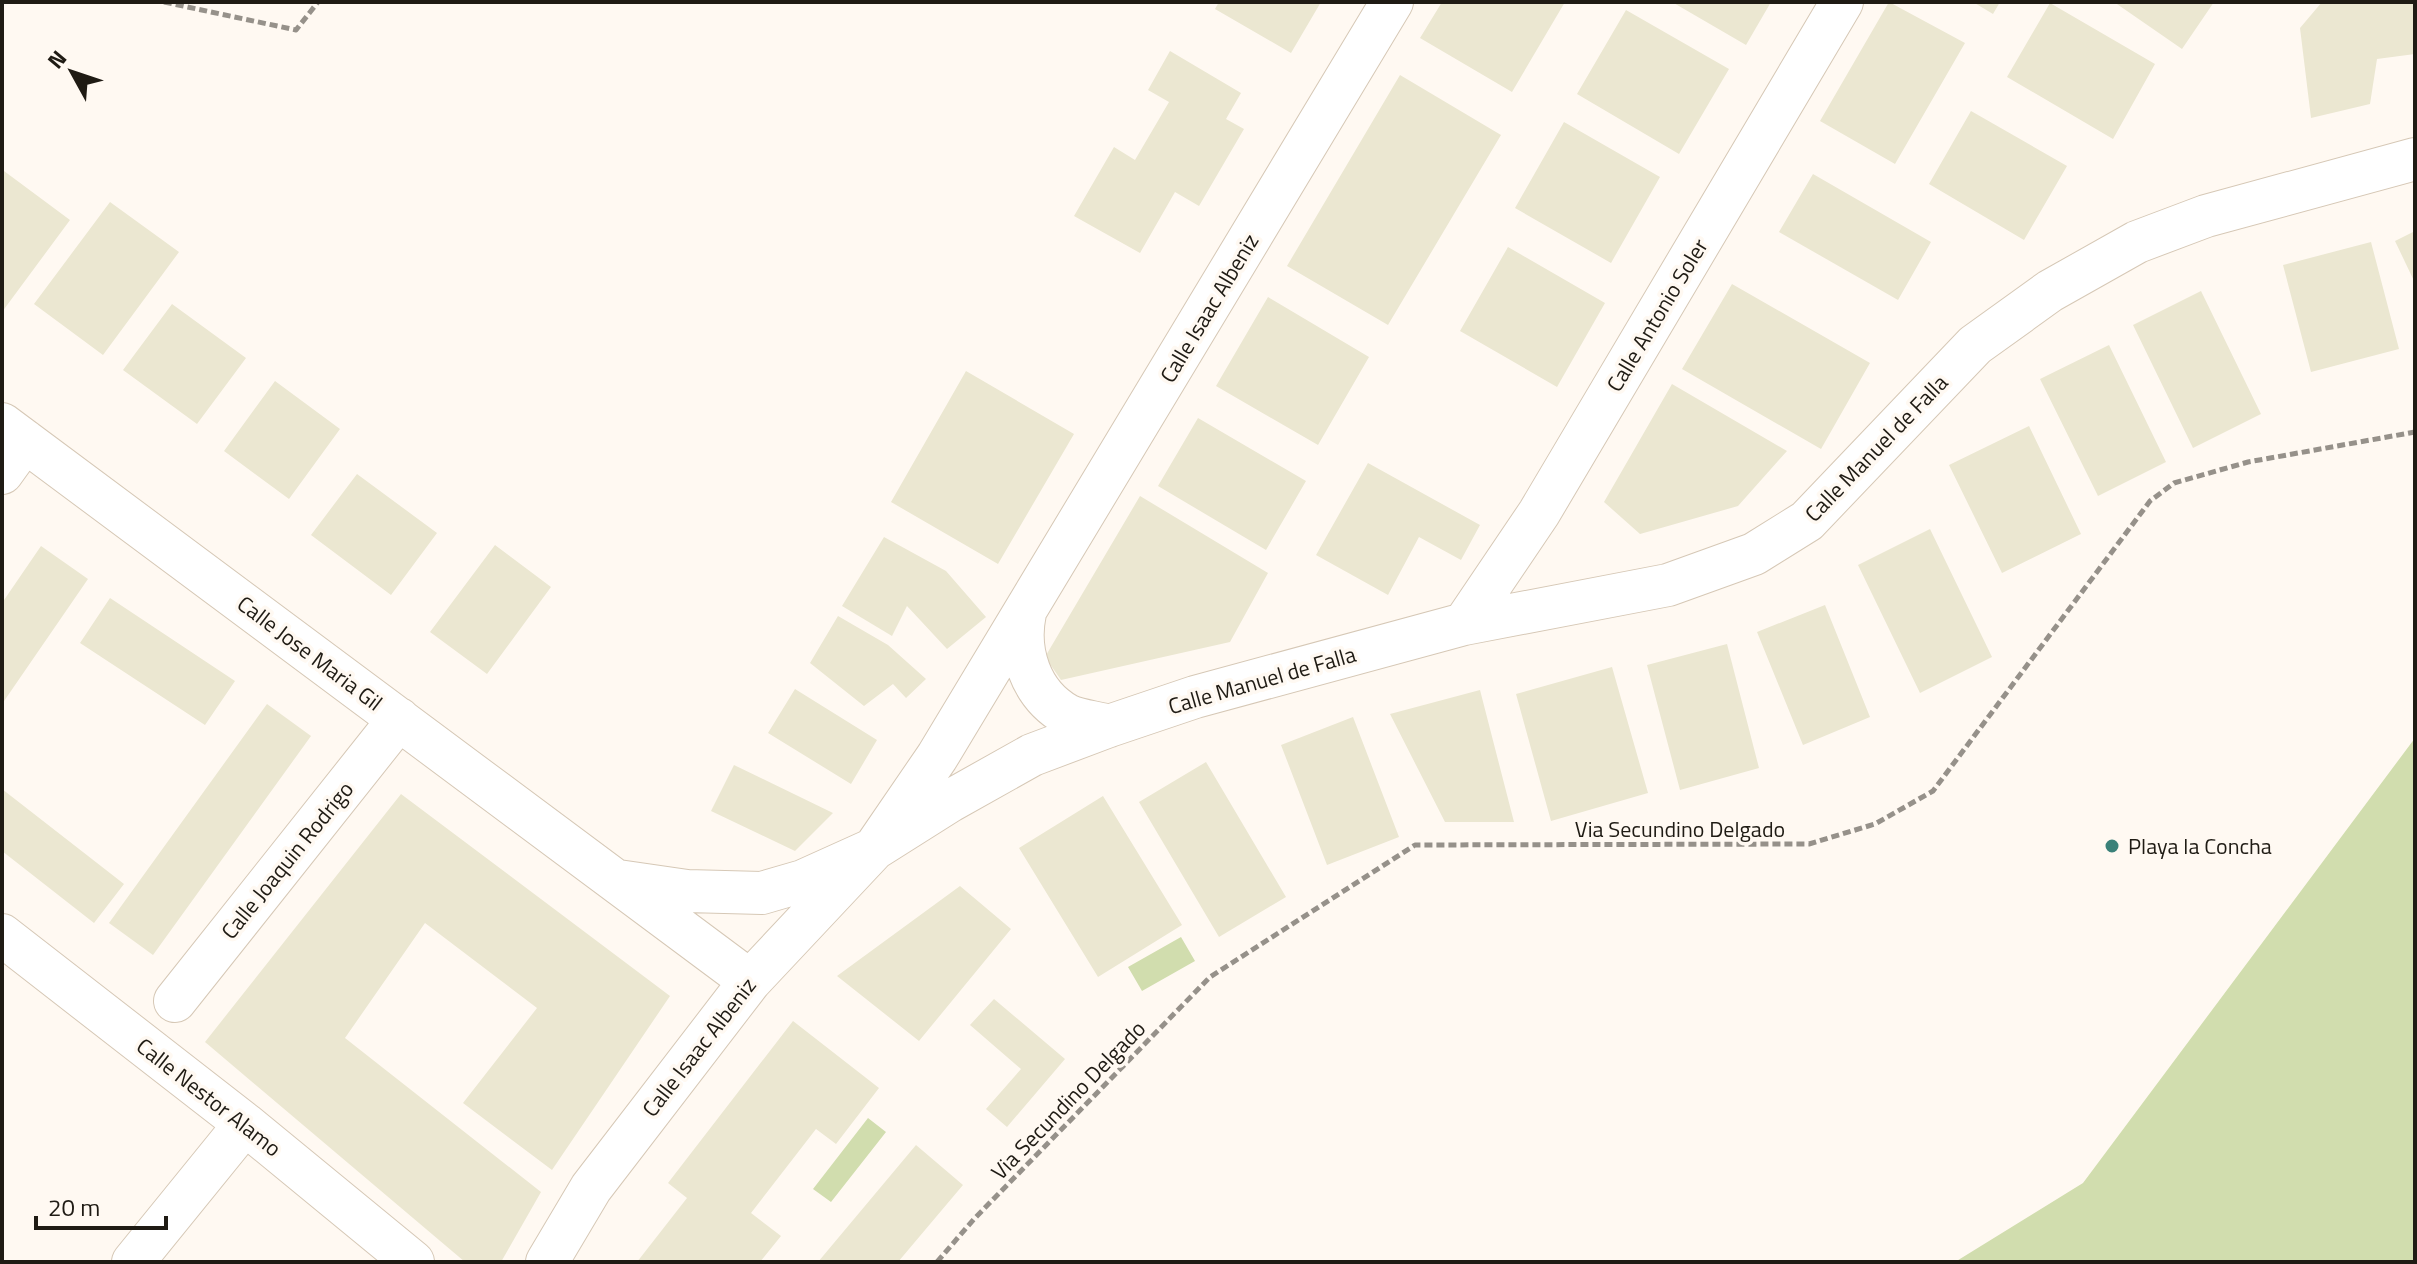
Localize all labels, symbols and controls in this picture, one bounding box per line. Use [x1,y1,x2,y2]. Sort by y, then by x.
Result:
north arrow [32,32,112,112]
text: N [39,42,75,76]
street label: Calle Isaac Albeniz [1151,227,1267,389]
street label: Calle Antonio Soler [1598,231,1717,398]
street label: Calle Manuel de Falla [1796,366,1956,530]
street label: Calle Jose Maria Gil [230,587,390,719]
street label: Calle Manuel de Falla [1164,637,1360,723]
street label: Calle Joaquin Rodrigo [213,774,361,946]
street label: Via Secundino Delgado [1575,812,1785,846]
place label: Playa la Concha [2128,829,2272,863]
marker: Playa la Concha [2103,837,2121,855]
street label: Calle Isaac Albeniz [634,970,764,1124]
street label: Via Secundino Delgado [983,1013,1153,1187]
street label: Calle Nestor Alamo [129,1029,289,1165]
scale bar [36,1180,166,1230]
text: 20 m [48,1189,100,1225]

